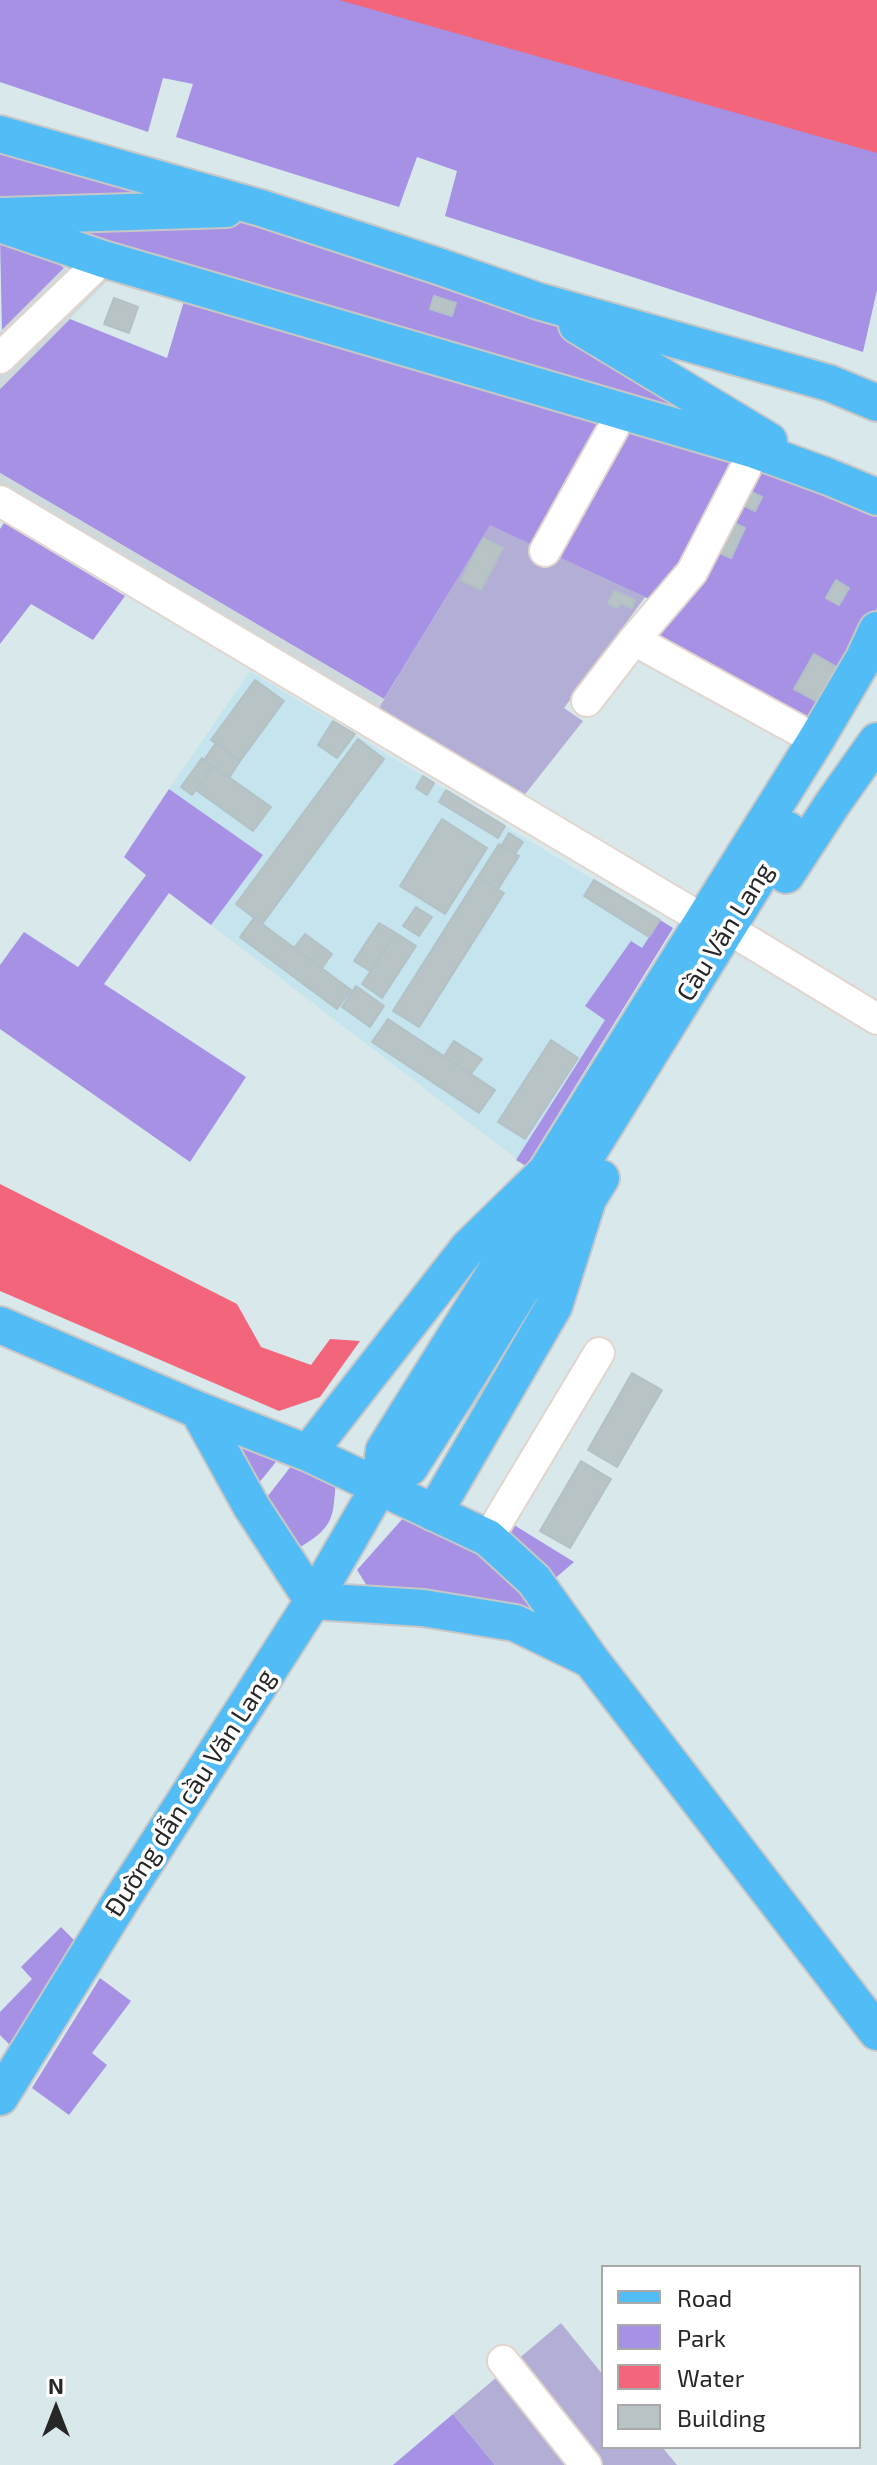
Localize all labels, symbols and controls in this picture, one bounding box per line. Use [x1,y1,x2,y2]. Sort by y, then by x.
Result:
street label: Cầu Văn Lang [670,857,780,1007]
street label: Đường dẫn cầu Văn Lang [98,1663,282,1923]
legend [601,2265,861,2449]
text: Road [677,2283,732,2312]
text: Park [677,2323,726,2352]
text: Water [677,2363,744,2392]
north arrow [16,2369,96,2449]
text: N [48,2372,64,2398]
text: Building [677,2403,766,2432]

